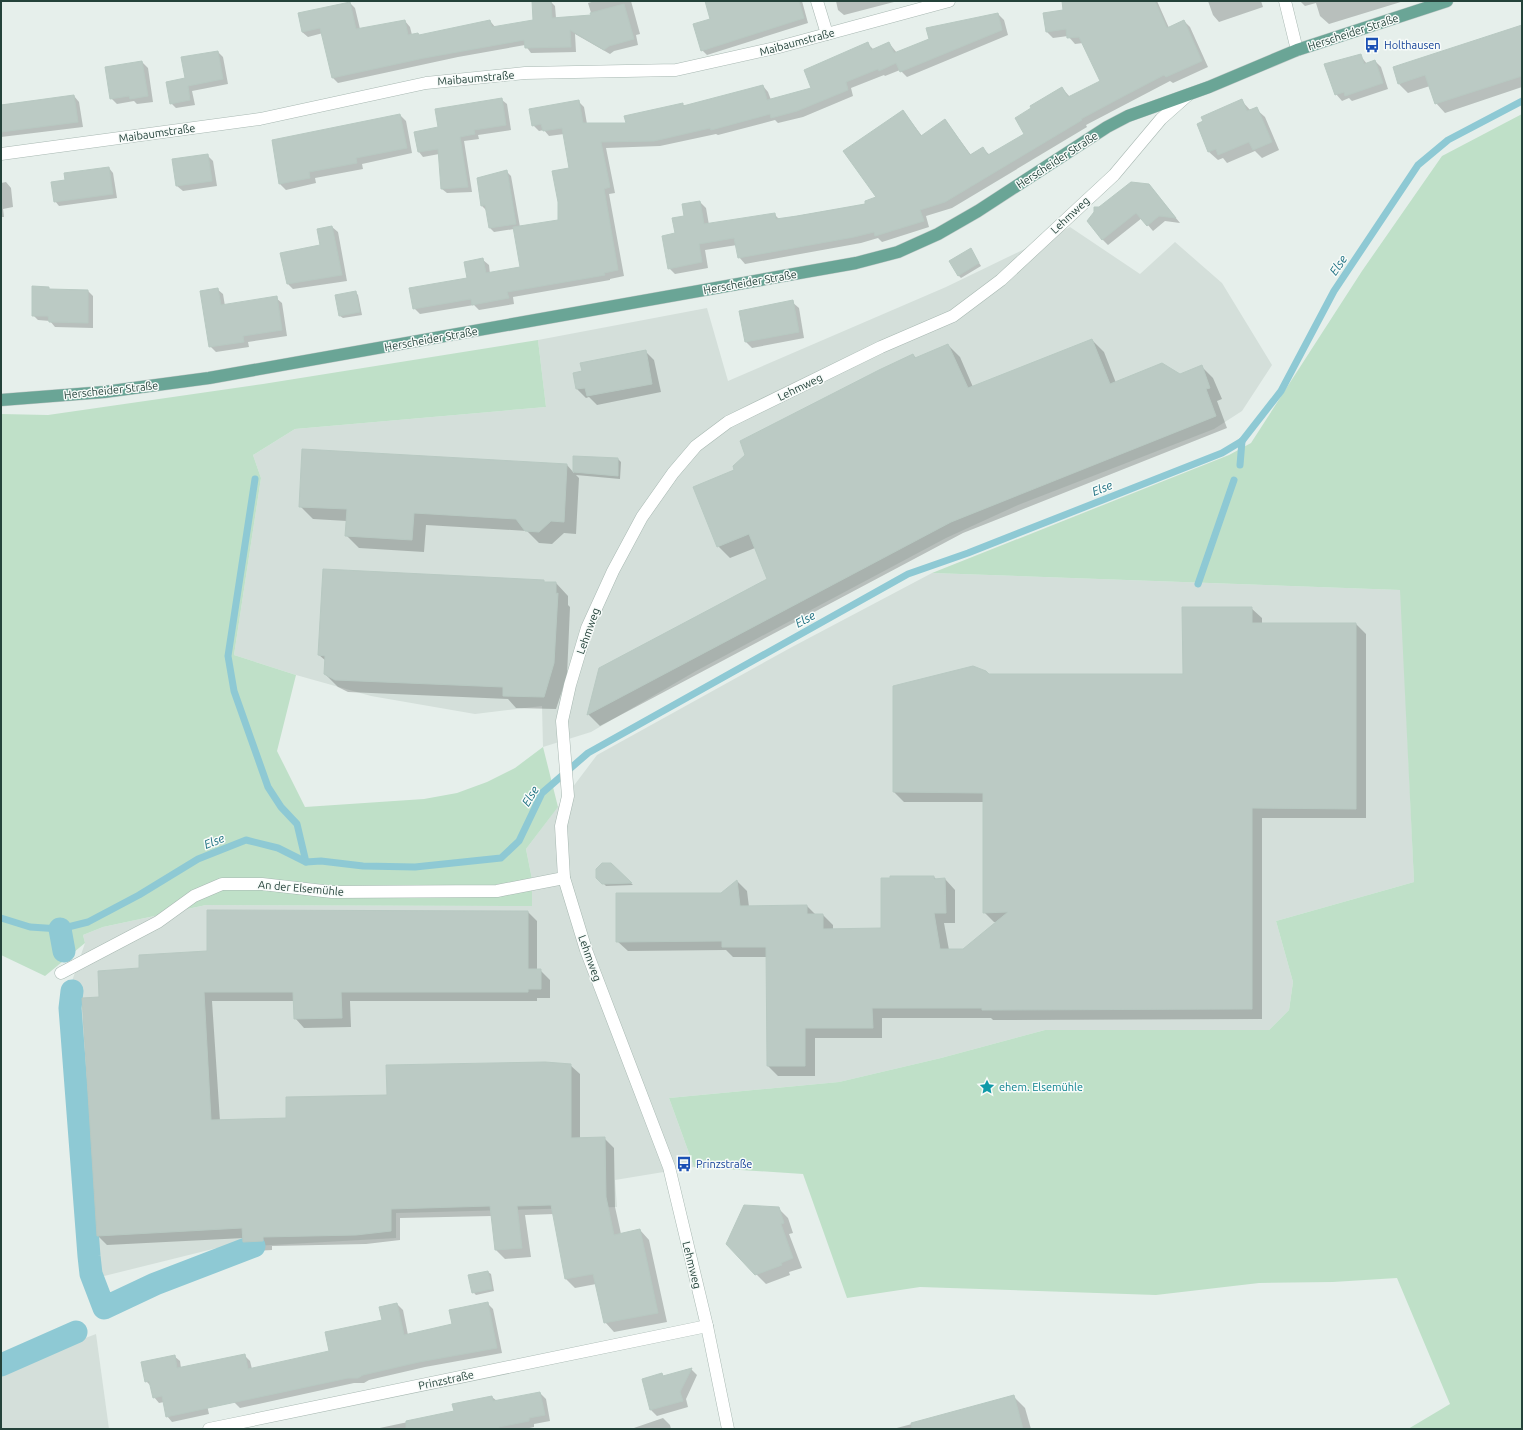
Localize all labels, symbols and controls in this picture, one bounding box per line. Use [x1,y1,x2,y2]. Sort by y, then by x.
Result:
street label: Herscheider Straße [1306,12,1400,52]
street label: Maibaumstraße [758,26,836,58]
bus stop icon: Holthausen [1363,36,1381,54]
place label: Holthausen [1384,39,1441,51]
street label: Maibaumstraße [437,69,515,87]
street label: Maibaumstraße [118,122,196,144]
street label: Herscheider Straße [1014,129,1100,191]
street label: Lehmweg [1048,194,1092,236]
water label: Else [1327,253,1349,277]
street label: Herscheider Straße [702,268,798,296]
street label: Herscheider Straße [383,325,479,353]
street label: Lehmweg [776,371,824,403]
street label: Herscheider Straße [63,379,159,401]
water label: Else [1090,478,1114,498]
street label: Lehmweg [574,606,602,656]
water label: Else [793,608,817,630]
water label: Else [519,784,541,808]
water label: Else [202,831,226,851]
street label: An der Elsemühle [258,878,344,898]
street label: Lehmweg [576,933,604,983]
place icon: ehem. Elsemühle [978,1078,996,1096]
place label: ehem. Elsemühle [999,1081,1083,1093]
bus stop icon: Prinzstraße [675,1155,693,1173]
place label: Prinzstraße [696,1158,752,1170]
street label: Lehmweg [680,1240,704,1290]
street label: Prinzstraße [417,1368,475,1392]

